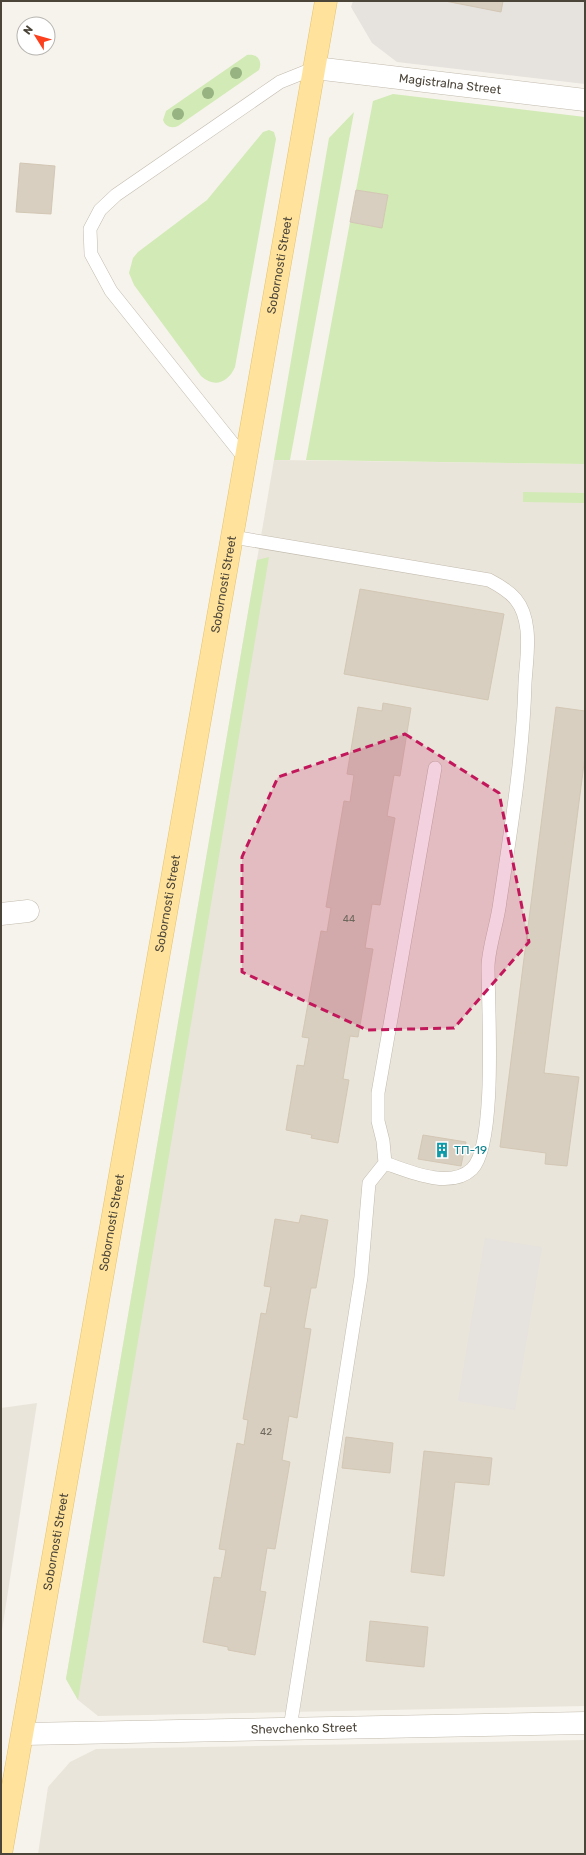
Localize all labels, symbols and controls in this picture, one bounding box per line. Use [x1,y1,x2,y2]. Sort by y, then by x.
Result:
north arrow [16,16,56,56]
text: N [21,23,36,37]
street label: Magistralna Street [398,71,502,97]
street label: Sobornosti Street [264,215,295,315]
street label: Sobornosti Street [208,534,239,634]
street label: Sobornosti Street [152,853,183,953]
house number: 44 [343,913,355,925]
building icon: ТП-19 [433,1141,451,1159]
place label: ТП-19 [454,1143,487,1157]
street label: Sobornosti Street [96,1173,127,1272]
house number: 42 [260,1426,272,1438]
street label: Sobornosti Street [40,1492,71,1592]
street label: Shevchenko Street [251,1720,357,1737]

